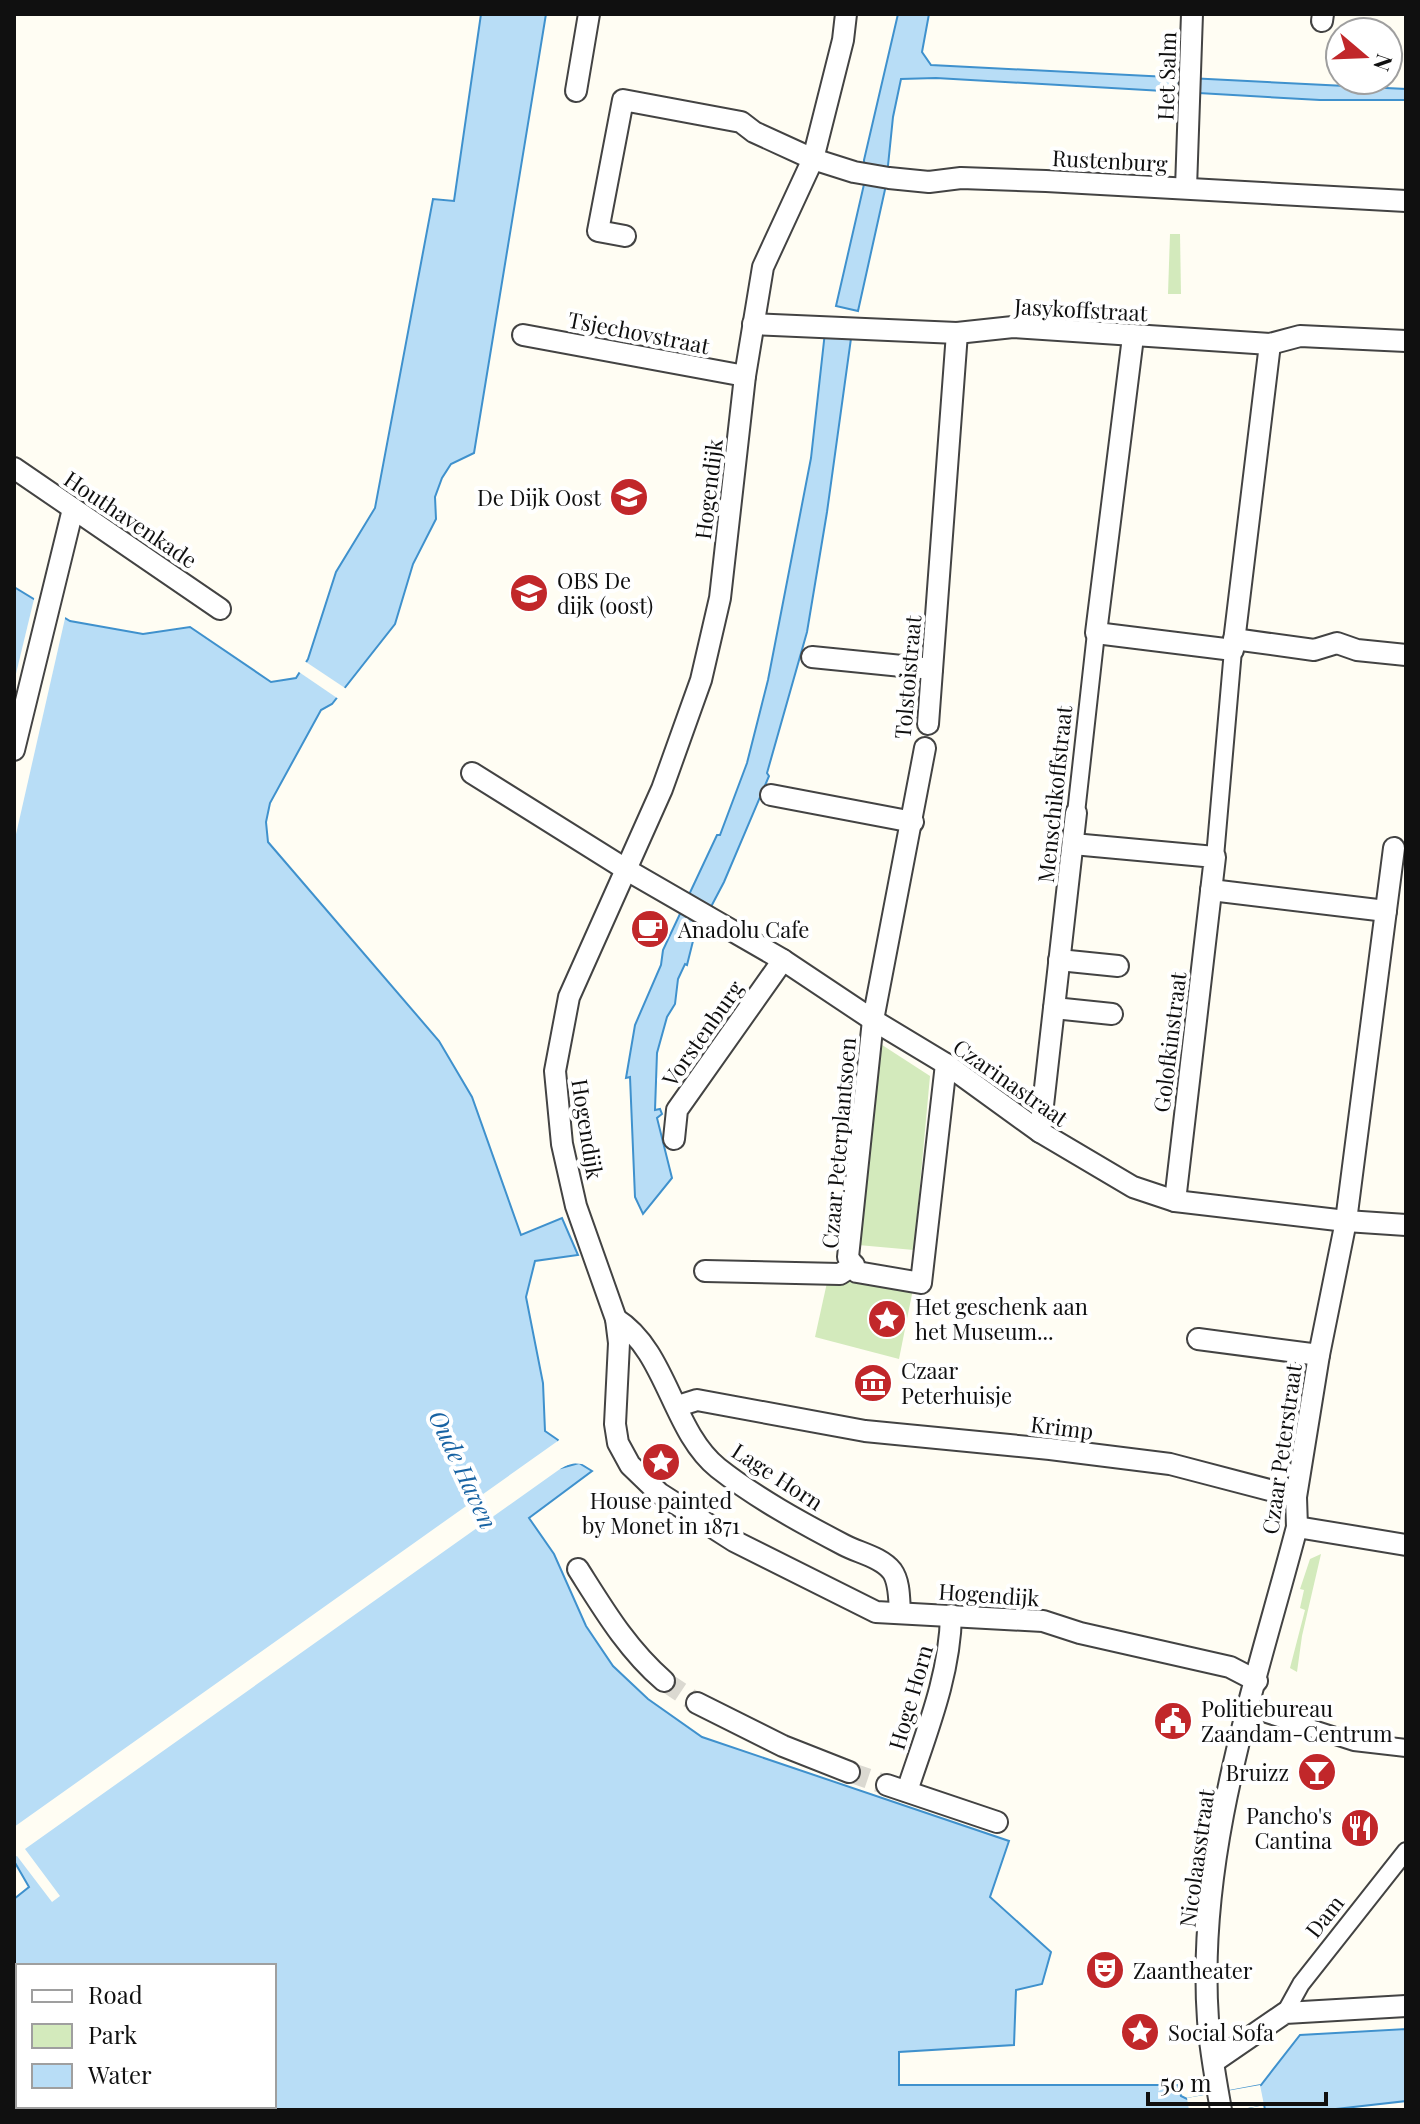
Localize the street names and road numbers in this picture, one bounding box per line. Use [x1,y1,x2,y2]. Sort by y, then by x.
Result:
street label: Het Salm [1149,31,1183,121]
street label: Rustenburg [1052,142,1169,178]
street label: Jasykoffstraat [1013,290,1149,328]
street label: Tsjechovstraat [566,304,713,361]
street label: Hogendijk [687,437,729,541]
street label: Houthavenkade [59,463,203,575]
street label: Tolstoistraat [887,613,927,740]
street label: Menschikoffstraat [1030,703,1078,884]
street label: Golofkinstraat [1146,969,1193,1114]
street label: Vorstenburg [654,974,750,1093]
street label: Czarinastraat [948,1031,1075,1133]
street label: Czaar Peterplantsoen [814,1036,862,1250]
street label: Hogendijk [565,1077,611,1181]
street label: Czaar Peterstraat [1254,1361,1308,1536]
street label: Krimp [1029,1408,1095,1446]
street label: Lage Horn [727,1435,829,1517]
street label: Hogendijk [937,1576,1041,1612]
street label: Hoge Horn [881,1641,939,1753]
street label: Nicolaasstraat [1171,1786,1221,1929]
street label: Dam [1298,1888,1350,1943]

